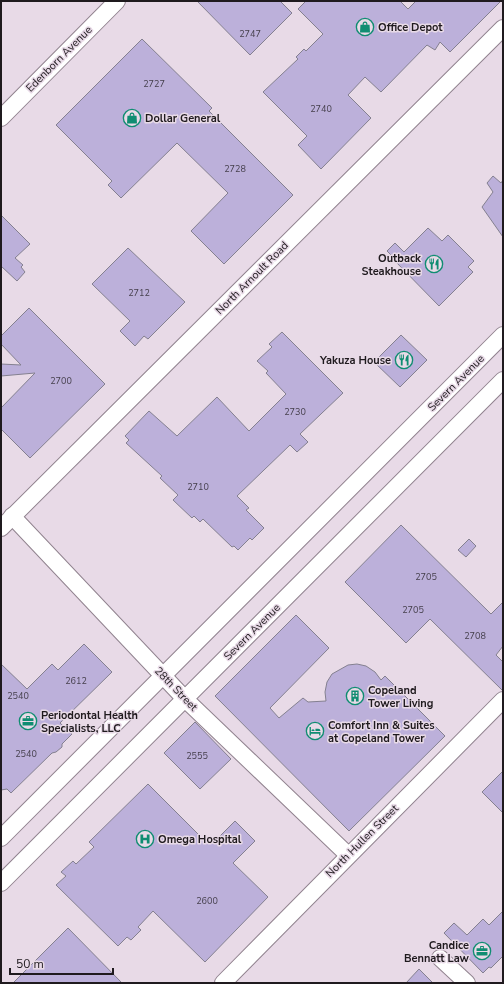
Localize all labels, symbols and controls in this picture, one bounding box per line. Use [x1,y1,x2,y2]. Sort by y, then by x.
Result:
shop icon: Office Depot [355,17,375,37]
place label: Office Depot [378,20,443,35]
street label: Edenborn Avenue [23,23,95,95]
house number: 2747 [239,28,261,40]
house number: 2727 [143,78,165,90]
house number: 2740 [310,103,332,115]
shop icon: Dollar General [122,108,142,128]
place label: Dollar General [145,111,221,126]
house number: 2728 [224,163,246,175]
street label: North Arnoult Road [212,238,292,318]
place label: Outback Steakhouse [362,251,422,279]
restaurant icon: Outback Steakhouse [424,254,444,274]
house number: 2712 [128,287,150,299]
restaurant icon: Yakuza House [394,350,414,370]
street label: Severn Avenue [424,351,488,415]
place label: Yakuza House [319,353,391,368]
house number: 2700 [50,375,72,387]
house number: 2730 [284,406,306,418]
house number: 2710 [187,481,209,493]
house number: 2705 [415,571,437,583]
street label: Severn Avenue [220,600,284,664]
house number: 2705 [402,604,424,616]
house number: 2708 [464,630,486,642]
street label: 28th Street [151,664,201,715]
house number: 2612 [65,675,87,687]
place label: Copeland Tower Living [368,683,433,711]
building icon: Copeland Tower Living [345,686,365,706]
house number: 2540 [7,690,29,702]
place label: Periodontal Health Specialists, LLC [41,708,138,736]
office icon: Periodontal Health Specialists, LLC [18,711,38,731]
place label: Comfort Inn & Suites at Copeland Tower [328,718,435,746]
hotel icon: Comfort Inn & Suites at Copeland Tower [305,721,325,741]
house number: 2540 [15,748,37,760]
house number: 2555 [186,750,208,762]
street label: North Hullen Street [322,801,402,881]
hospital icon: Omega Hospital [135,829,155,849]
place label: Omega Hospital [158,832,242,847]
house number: 2600 [196,895,218,907]
place label: Candice Bennatt Law [404,938,470,966]
office icon: Candice Bennatt Law [472,941,492,961]
scale bar [10,950,113,976]
text: 50 m [16,956,44,972]

